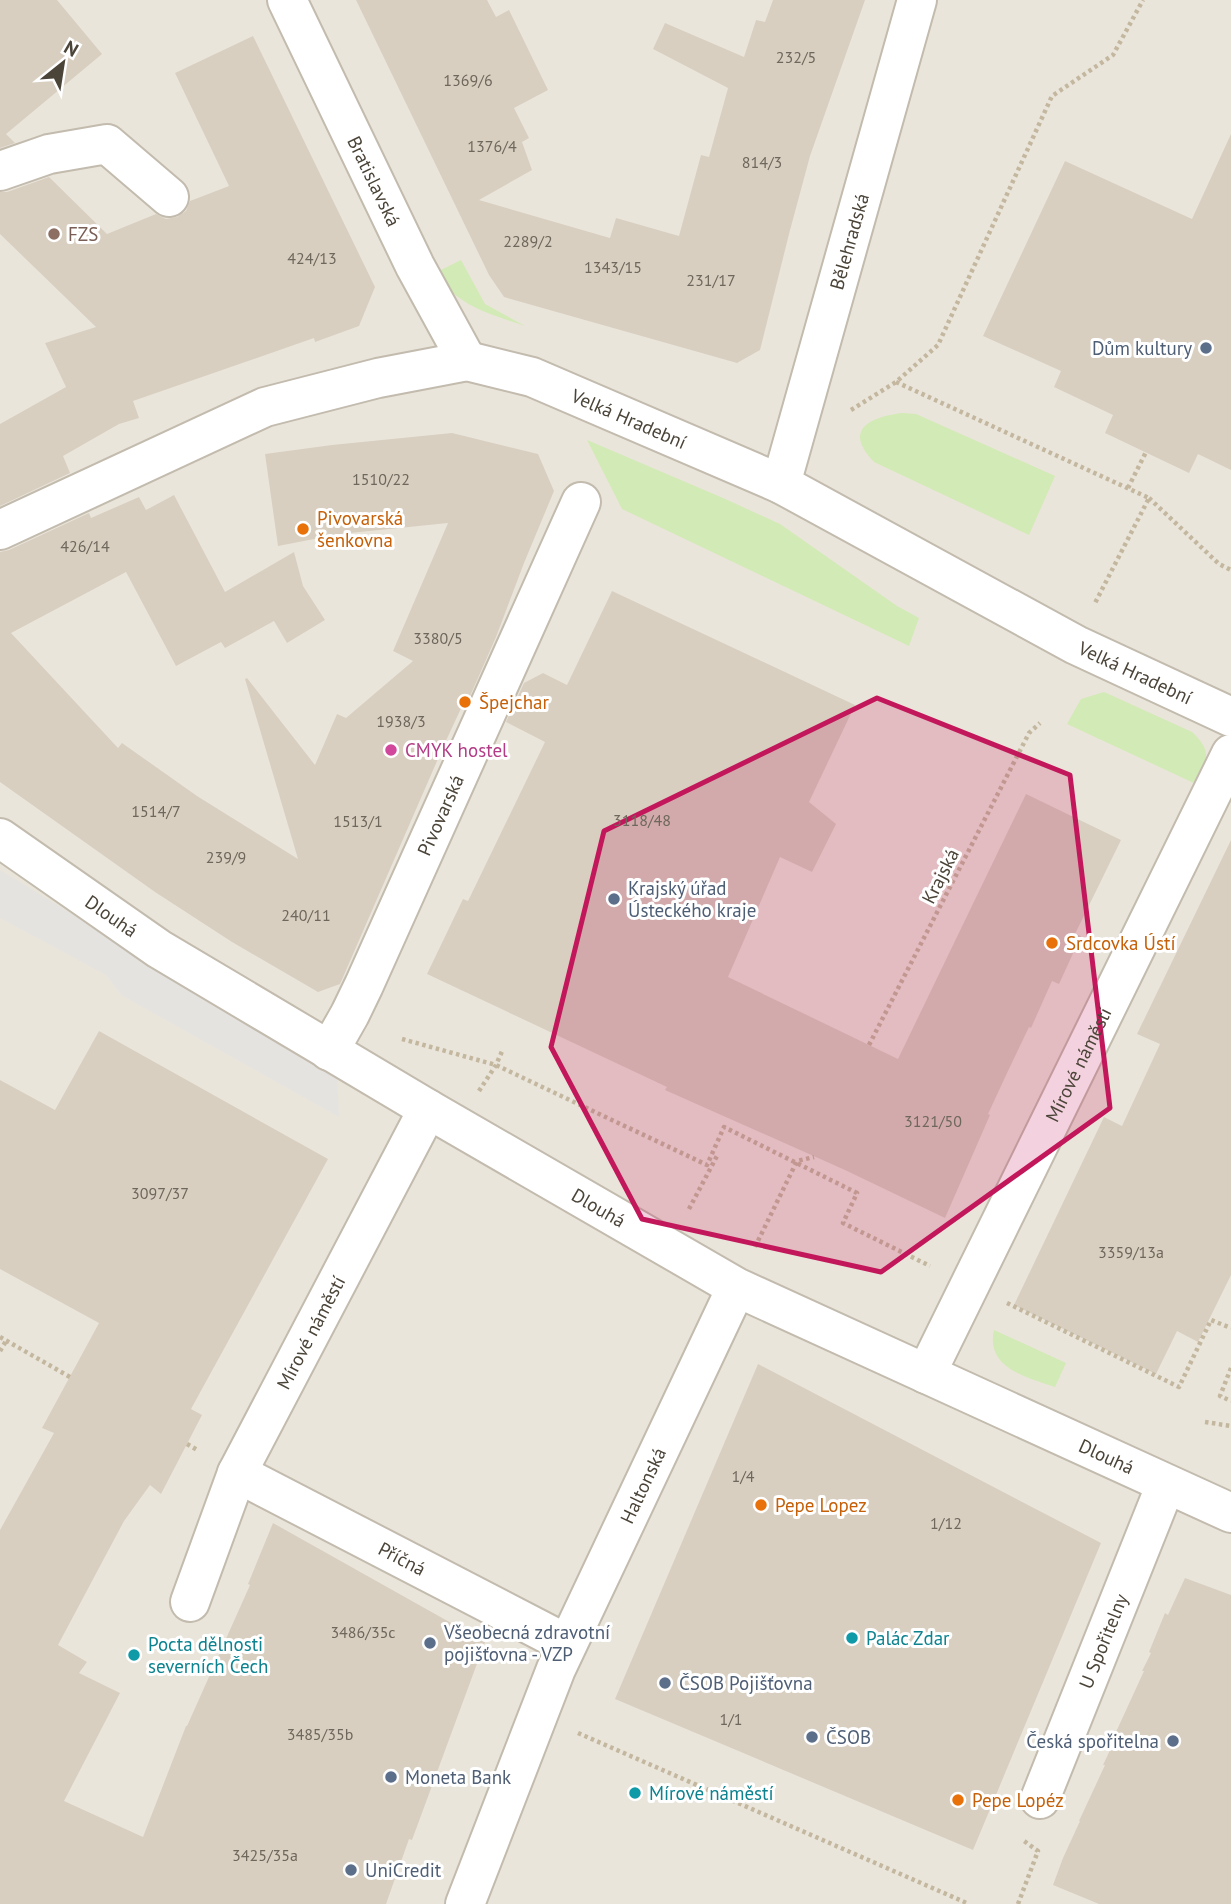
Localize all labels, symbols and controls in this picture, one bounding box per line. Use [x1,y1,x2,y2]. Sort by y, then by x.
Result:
north arrow [28,28,98,98]
text: N [60,35,83,62]
house number: 232/5 [776,47,816,67]
house number: 1369/6 [443,70,493,90]
street label: Bratislavská [342,132,406,230]
house number: 1376/4 [467,136,517,156]
house number: 814/3 [742,152,782,172]
street label: Bělehradská [824,190,874,292]
place label: FZS [68,222,98,246]
marker: FZS [46,226,62,242]
house number: 2289/2 [503,231,553,251]
house number: 424/13 [287,248,337,268]
house number: 1343/15 [584,257,642,277]
house number: 231/17 [686,270,736,290]
place label: Dům kultury [1092,336,1192,360]
marker: Dům kultury [1198,340,1214,356]
street label: Velká Hradební [567,383,690,454]
house number: 1510/22 [352,469,410,489]
place label: Pivovarská šenkovna [317,506,403,552]
marker: Pivovarská šenkovna [295,521,311,537]
house number: 426/14 [60,536,110,556]
house number: 3380/5 [413,628,463,648]
street label: Velká Hradební [1074,635,1196,709]
place label: Špejchar [479,690,549,714]
marker: Špejchar [457,694,473,710]
house number: 1938/3 [376,711,426,731]
place label: CMYK hostel [405,738,508,762]
marker: CMYK hostel [383,742,399,758]
street label: Pivovarská [412,771,469,859]
house number: 1514/7 [131,801,181,821]
house number: 3118/48 [613,810,671,830]
house number: 1513/1 [333,811,383,831]
street label: Krajská [916,844,964,908]
house number: 239/9 [206,847,246,867]
place label: Krajský úřad Ústeckého kraje [628,876,757,922]
street label: Dlouhá [81,889,142,942]
marker: Krajský úřad Ústeckého kraje [606,891,622,907]
house number: 240/11 [281,905,331,925]
place label: Srdcovka Ústí [1066,931,1176,955]
marker: Srdcovka Ústí [1044,935,1060,951]
street label: Mírové náměstí [1040,1003,1117,1126]
house number: 3121/50 [904,1111,962,1131]
house number: 3097/37 [131,1183,189,1203]
street label: Dlouhá [567,1183,630,1233]
house number: 3359/13a [1098,1242,1164,1262]
street label: Mírové náměstí [271,1272,350,1393]
street label: Dlouhá [1075,1433,1138,1479]
street label: Haltonská [615,1444,671,1527]
house number: 1/4 [731,1466,755,1486]
place label: Pepe Lopez [775,1493,867,1517]
marker: Pepe Lopez [753,1497,769,1513]
house number: 1/12 [930,1513,962,1533]
street label: Příčná [374,1536,430,1581]
street label: U Spořitelny [1073,1590,1133,1692]
place label: Všeobecná zdravotní pojišťovna - VZP [443,1620,610,1666]
house number: 3486/35c [330,1622,396,1642]
place label: Palác Zdar [866,1626,950,1650]
marker: Palác Zdar [844,1630,860,1646]
place label: Pocta dělnosti severních Čech [148,1632,268,1678]
marker: Všeobecná zdravotní pojišťovna - VZP [422,1635,438,1651]
marker: Pocta dělnosti severních Čech [126,1647,142,1663]
place label: ČSOB Pojišťovna [679,1671,813,1695]
marker: ČSOB Pojišťovna [657,1675,673,1691]
house number: 1/1 [719,1709,743,1729]
house number: 3485/35b [287,1724,353,1744]
place label: ČSOB [826,1725,871,1749]
marker: ČSOB [804,1729,820,1745]
place label: Česká spořitelna [1026,1729,1159,1753]
marker: Česká spořitelna [1165,1733,1181,1749]
place label: Moneta Bank [405,1765,511,1789]
marker: Moneta Bank [383,1769,399,1785]
place label: Mírové náměstí [649,1781,774,1805]
marker: Mírové náměstí [627,1785,643,1801]
place label: Pepe Lopéz [972,1788,1064,1812]
marker: Pepe Lopéz [950,1792,966,1808]
house number: 3425/35a [232,1845,298,1865]
place label: UniCredit [365,1858,442,1882]
marker: UniCredit [343,1862,359,1878]

